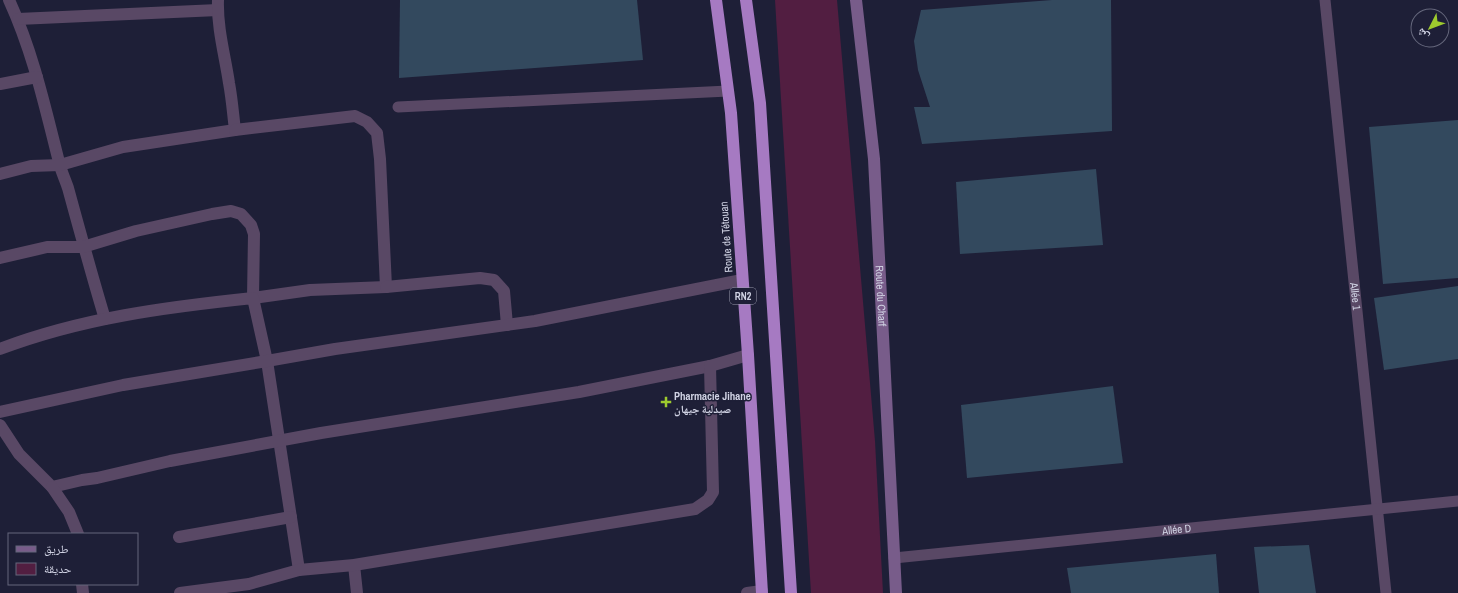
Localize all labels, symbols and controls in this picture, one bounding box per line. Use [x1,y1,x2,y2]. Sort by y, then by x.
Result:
north arrow [1410,8,1450,48]
text: ش [1413,25,1432,44]
street label: Route de Tétouan [717,201,735,273]
street label: Route du Charf [872,265,890,327]
street label: Allée 1 [1347,281,1364,311]
road number: RN2 [730,288,756,304]
place label: Pharmacie Jihane صيدلية جيهان [674,389,751,417]
marker: Pharmacie Jihane صيدلية جيهان [661,397,671,407]
street label: Allée D [1160,521,1192,538]
legend [8,533,138,585]
text: طريق [44,541,69,557]
text: حديقة [44,561,72,577]

